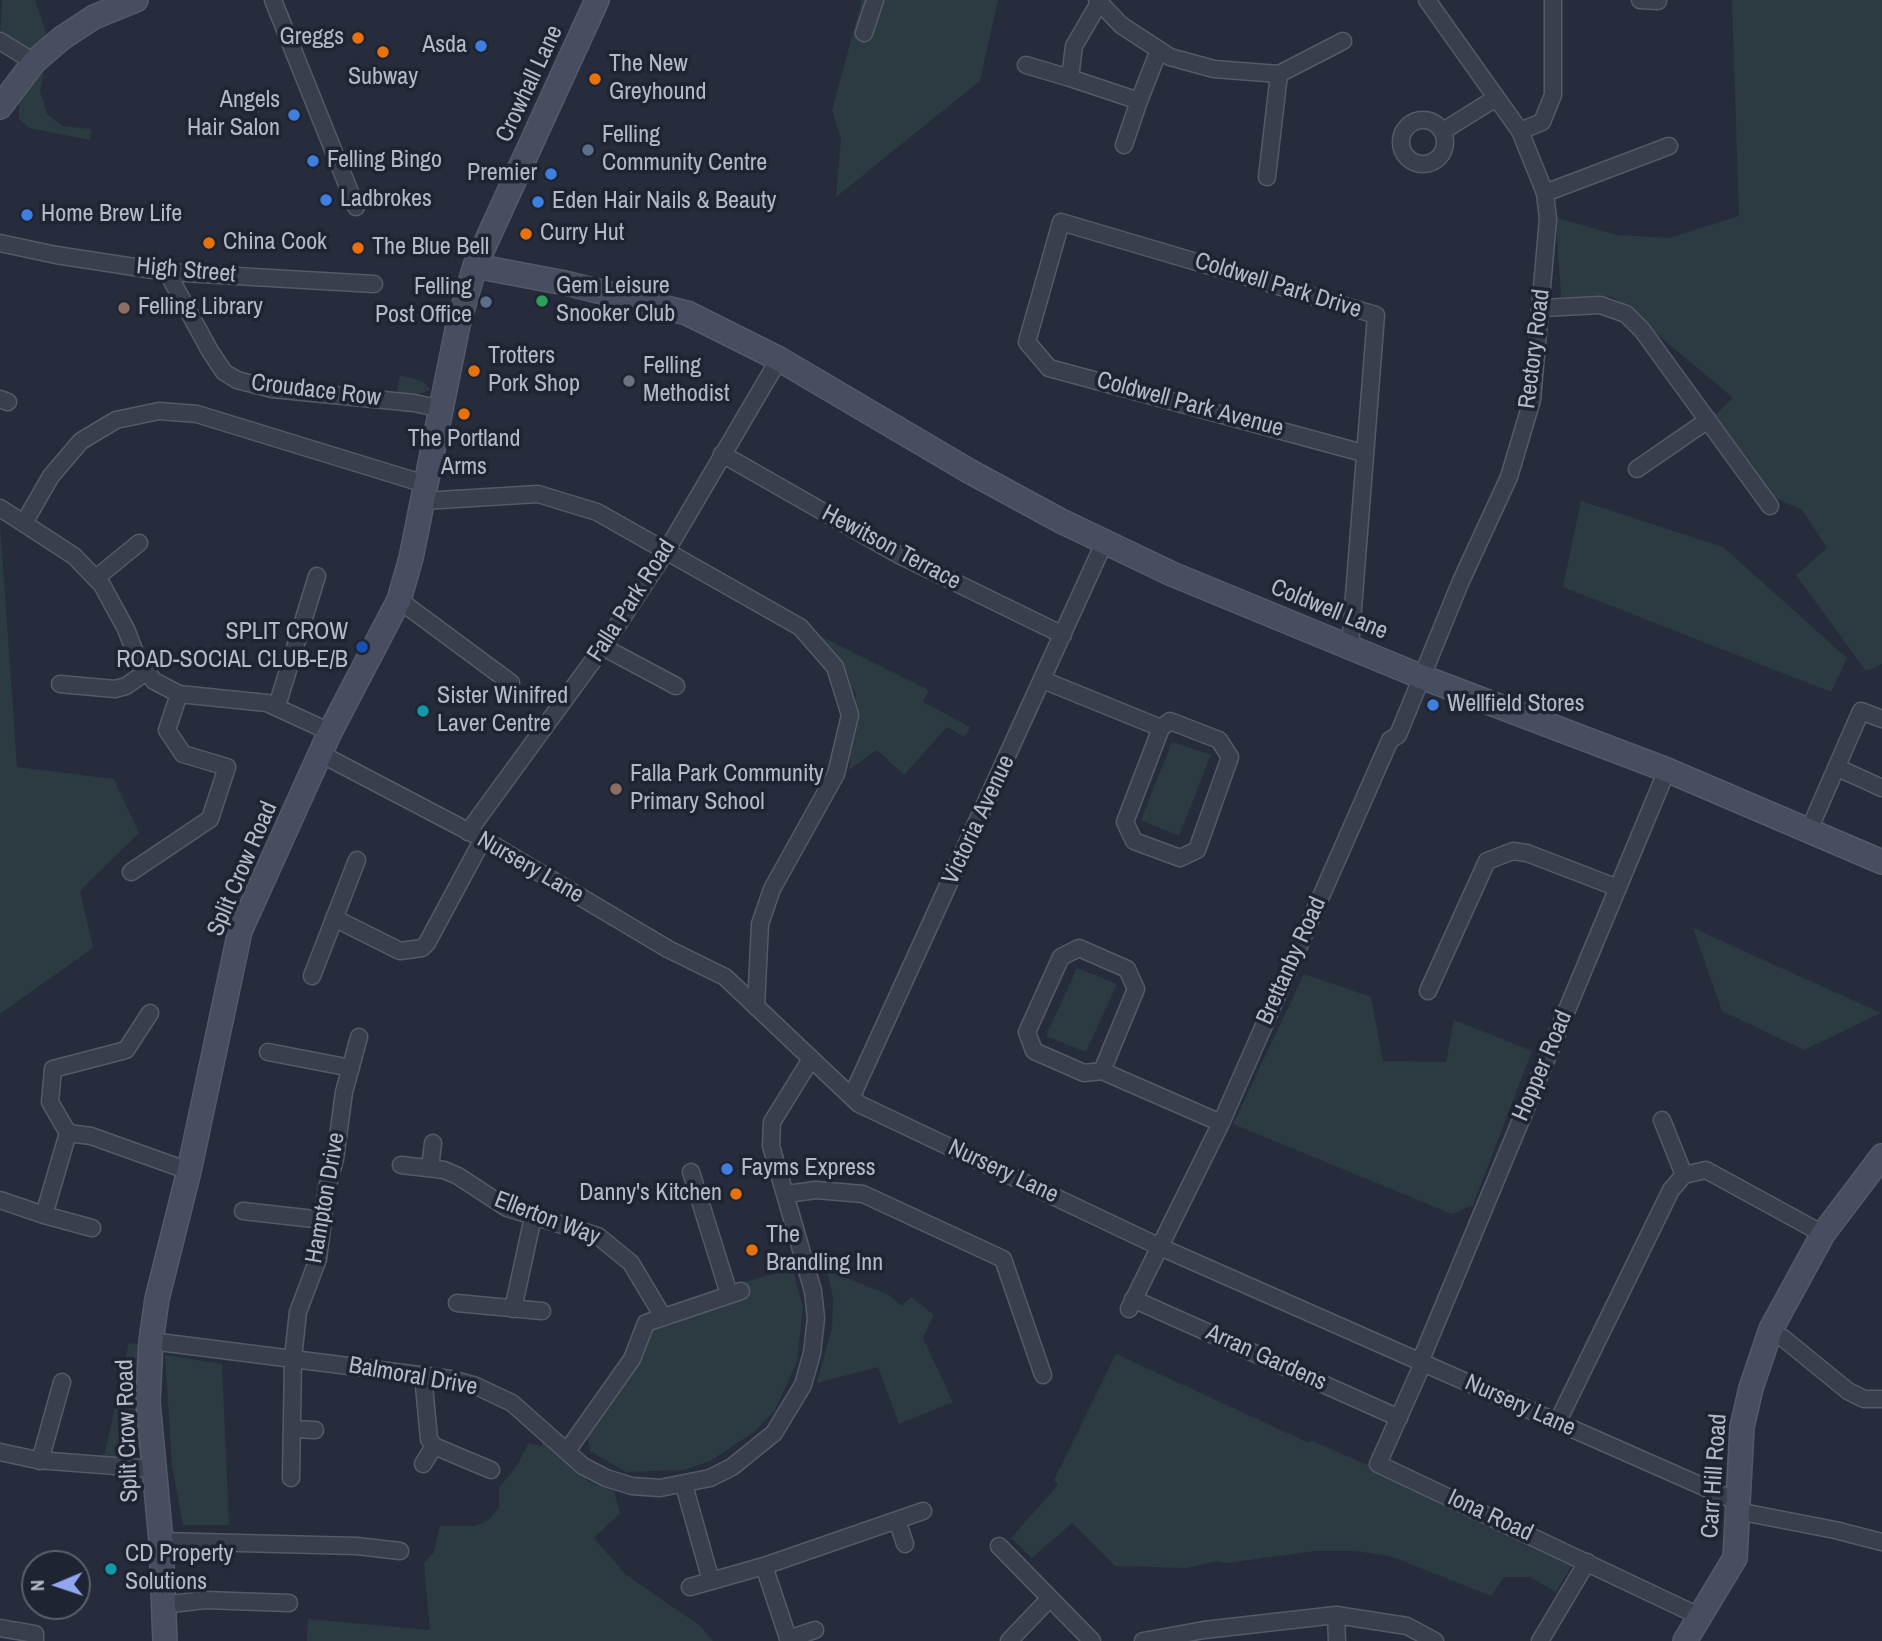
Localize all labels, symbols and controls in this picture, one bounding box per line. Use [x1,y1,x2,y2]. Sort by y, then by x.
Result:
street label: Crowhall Lane [490,21,570,147]
place label: Greggs [279,24,344,52]
marker: Greggs [350,30,366,46]
place label: Asda [422,32,467,60]
marker: Asda [473,38,489,54]
marker: Subway [375,44,391,60]
place label: The New Greyhound [609,51,706,107]
place label: Subway [348,64,418,92]
marker: The New Greyhound [587,71,603,87]
place label: Angels Hair Salon [187,87,280,143]
marker: Angels Hair Salon [286,107,302,123]
place label: Felling Community Centre [602,122,767,178]
marker: Felling Community Centre [580,142,596,158]
place label: Felling Bingo [327,147,442,175]
marker: Felling Bingo [305,153,321,169]
place label: Premier [467,160,537,188]
marker: Premier [543,166,559,182]
place label: Ladbrokes [340,186,432,214]
place label: Eden Hair Nails & Beauty [552,188,776,216]
marker: Ladbrokes [318,192,334,208]
marker: Eden Hair Nails & Beauty [530,194,546,210]
place label: Home Brew Life [41,201,182,229]
marker: Home Brew Life [19,207,35,223]
place label: Curry Hut [540,220,624,248]
marker: Curry Hut [518,226,534,242]
place label: China Cook [223,229,327,257]
place label: The Blue Bell [372,234,489,262]
marker: China Cook [201,235,217,251]
marker: The Blue Bell [350,240,366,256]
street label: Coldwell Park Drive [1191,247,1365,325]
street label: High Street [135,252,237,290]
place label: Gem Leisure Snooker Club [556,273,675,329]
place label: Felling Post Office [375,274,472,330]
street label: Rectory Road [1513,288,1557,410]
marker: Gem Leisure Snooker Club [534,293,550,309]
place label: Felling Library [138,294,263,322]
marker: Felling Post Office [478,294,494,310]
marker: Felling Library [116,300,132,316]
place label: Trotters Pork Shop [488,343,580,399]
place label: Felling Methodist [643,353,729,409]
marker: Trotters Pork Shop [466,363,482,379]
street label: Coldwell Park Avenue [1093,366,1287,444]
street label: Croudace Row [250,369,382,413]
marker: Felling Methodist [621,373,637,389]
marker: The Portland Arms [456,406,472,422]
place label: The Portland Arms [408,426,520,482]
street label: Hewitson Terrace [817,499,965,597]
street label: Falla Park Road [582,534,682,668]
street label: Coldwell Lane [1266,573,1392,647]
place label: SPLIT CROW ROAD-SOCIAL CLUB-E/B [116,619,348,675]
marker: SPLIT CROW ROAD-SOCIAL CLUB-E/B [354,639,370,655]
place label: Sister Winifred Laver Centre [437,683,568,739]
place label: Wellfield Stores [1447,691,1584,719]
marker: Wellfield Stores [1425,697,1441,713]
marker: Sister Winifred Laver Centre [415,703,431,719]
street label: Victoria Avenue [936,751,1022,889]
place label: Falla Park Community Primary School [630,761,824,817]
marker: Falla Park Community Primary School [608,781,624,797]
street label: Split Crow Road [202,797,284,941]
street label: Nursery Lane [472,826,588,910]
street label: Brettanby Road [1251,893,1333,1029]
street label: Hopper Road [1507,1007,1579,1125]
street label: Hampton Drive [300,1130,352,1266]
street label: Nursery Lane [943,1134,1063,1210]
place label: Fayms Express [741,1155,876,1183]
marker: Fayms Express [719,1161,735,1177]
place label: Danny's Kitchen [579,1180,722,1208]
street label: Ellerton Way [490,1186,604,1252]
marker: Danny's Kitchen [728,1186,744,1202]
place label: The Brandling Inn [766,1222,883,1278]
marker: The Brandling Inn [744,1242,760,1258]
street label: Arran Gardens [1201,1319,1331,1397]
street label: Balmoral Drive [346,1352,480,1402]
street label: Split Crow Road [111,1359,145,1503]
street label: Nursery Lane [1460,1369,1580,1443]
street label: Carr Hill Road [1696,1413,1734,1539]
street label: Iona Road [1443,1484,1537,1548]
place label: CD Property Solutions [125,1541,233,1597]
north arrow [21,1550,91,1620]
marker: CD Property Solutions [103,1561,119,1577]
text: N [24,1580,50,1592]

